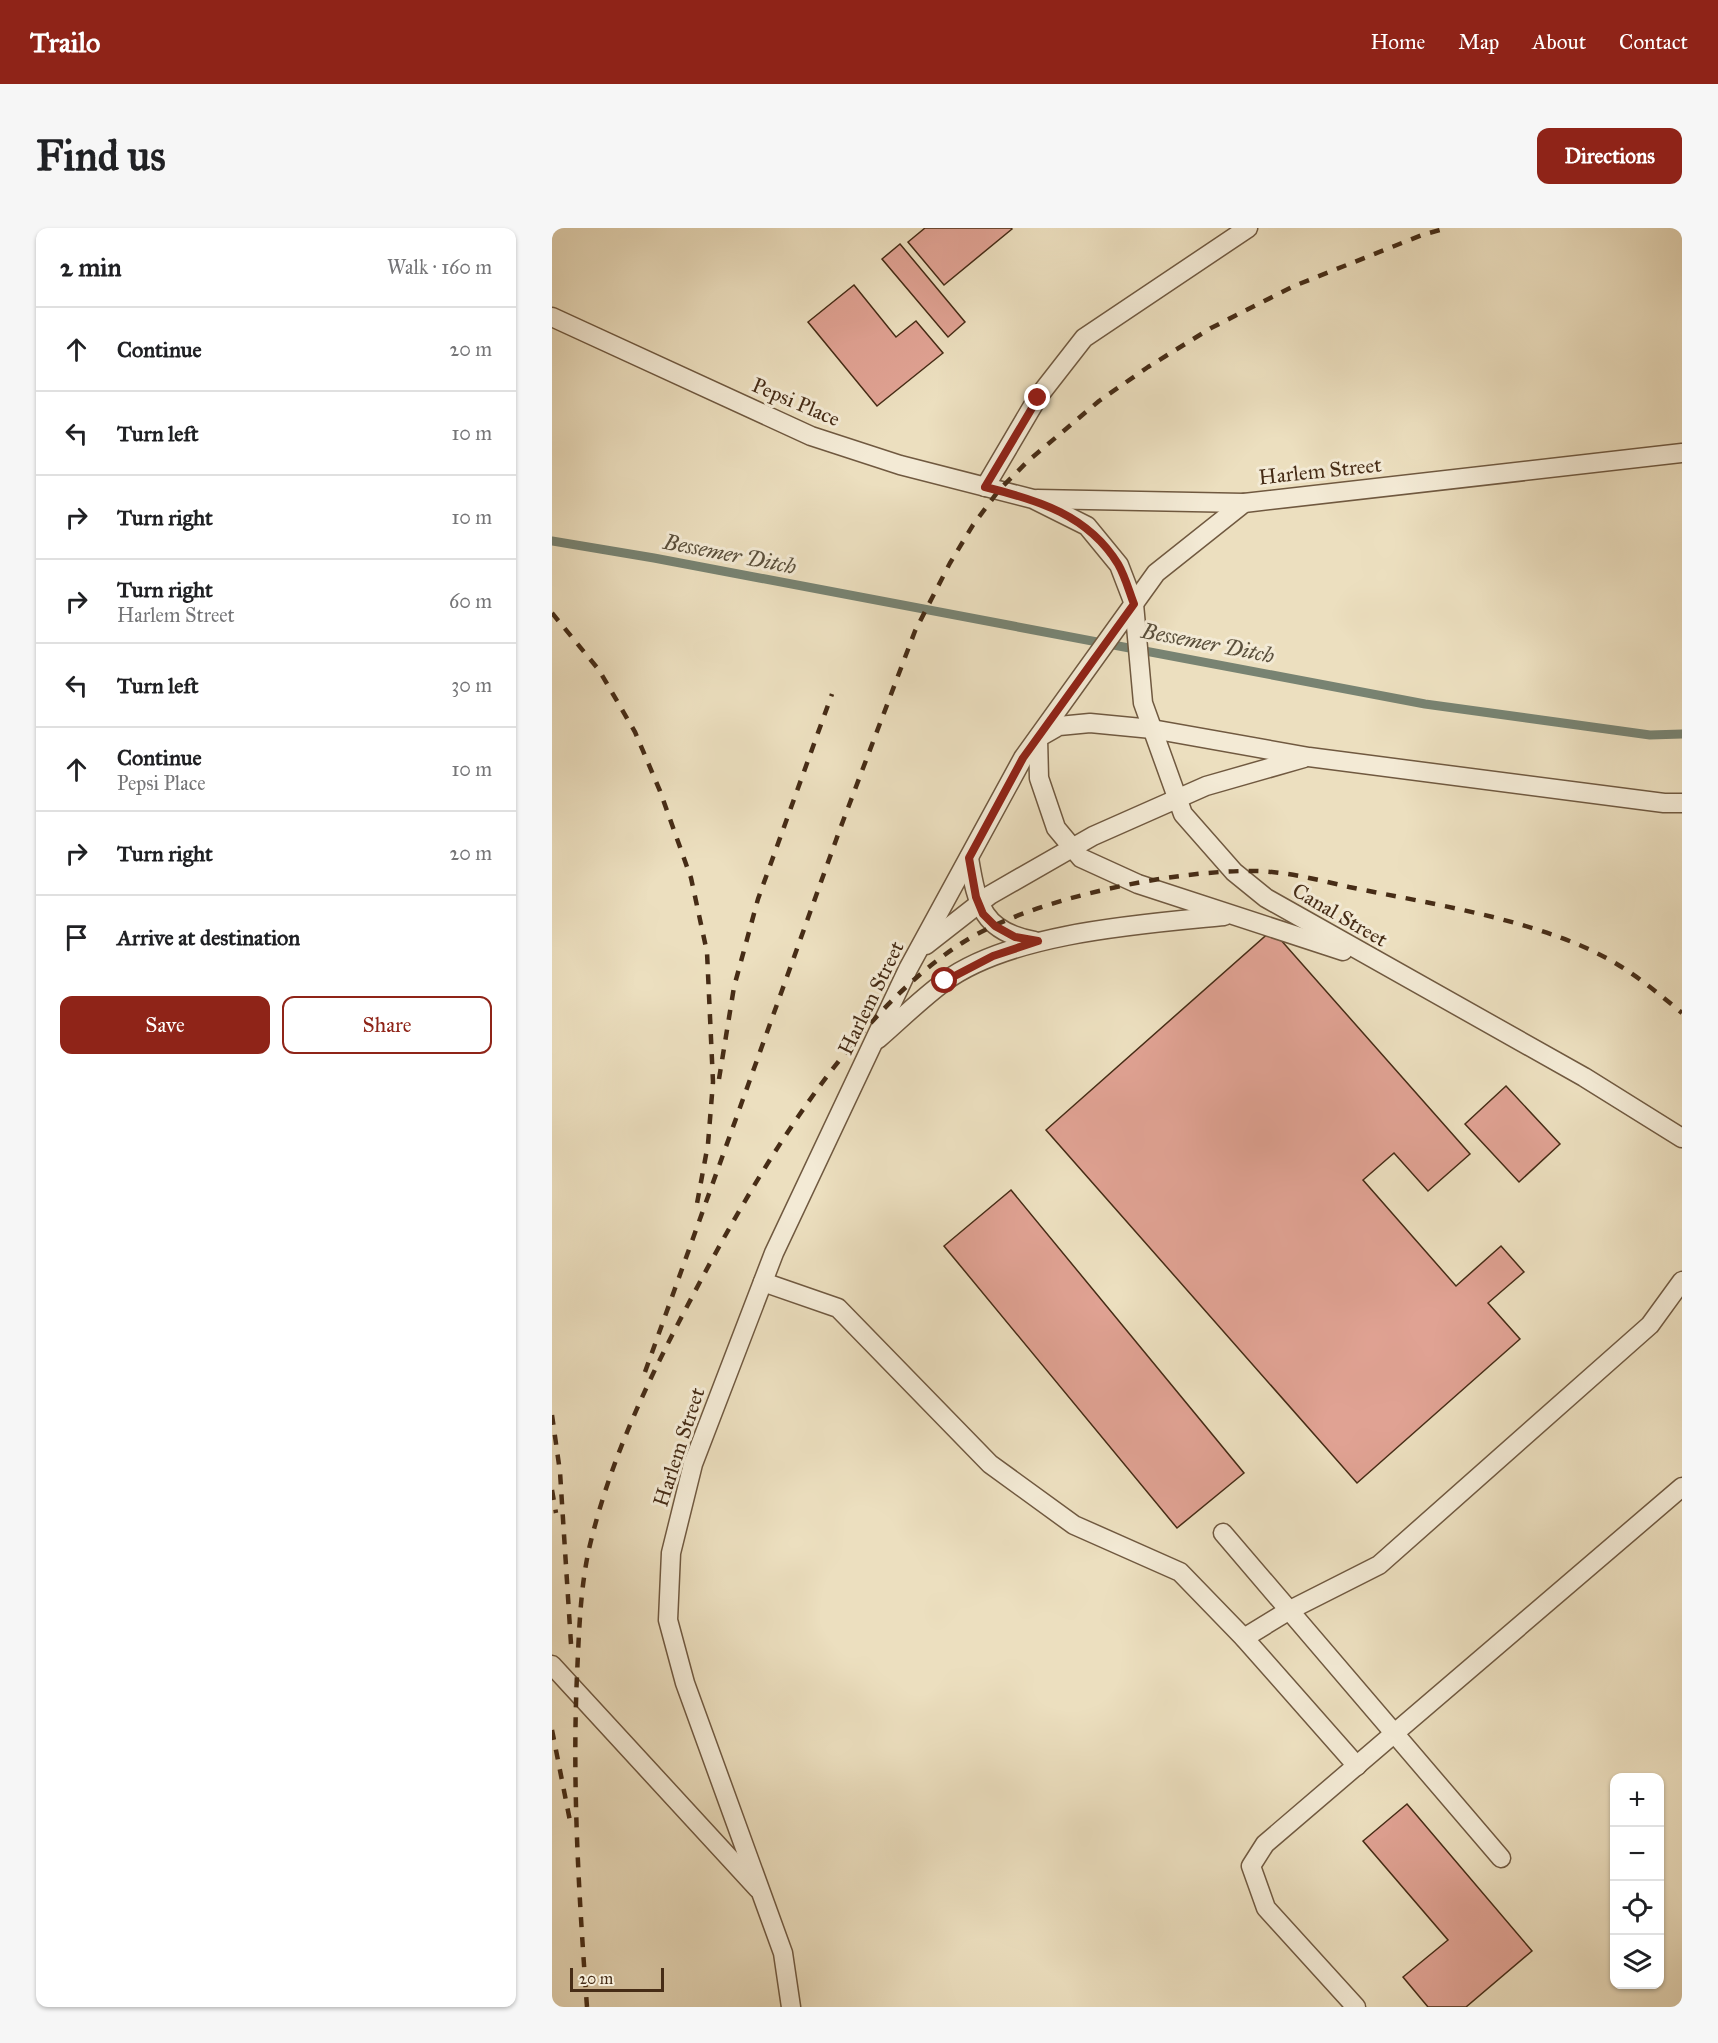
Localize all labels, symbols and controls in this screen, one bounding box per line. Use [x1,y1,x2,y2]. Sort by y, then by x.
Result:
text: Trailo [30,25,100,60]
text: Home [1370,29,1425,55]
text: Map [1458,29,1499,55]
text: About [1532,29,1586,55]
text: Contact [1619,29,1688,55]
button: Directions [1537,128,1682,184]
text: Find us [36,130,166,182]
text: 2 min [60,251,121,283]
text: Walk · 160 m [387,255,492,279]
icon: ahead [60,333,93,366]
text: Continue [117,336,202,363]
text: 20 m [449,337,492,361]
street label: Pepsi Place [748,372,844,432]
route end [1024,384,1050,410]
icon: left [60,417,93,450]
text: Turn left [117,420,199,447]
text: 10 m [451,421,492,445]
street label: Harlem Street [1257,452,1383,490]
icon: right [60,501,93,534]
text: Turn right [117,504,213,531]
text: 10 m [451,505,492,529]
water label: Bessemer Ditch [660,528,799,580]
text: Turn right [117,576,213,603]
icon: right [60,585,93,618]
text: 60 m [449,589,492,613]
text: Harlem Street [117,603,235,627]
water label: Bessemer Ditch [1138,617,1277,669]
icon: left [60,669,93,702]
text: Turn left [117,672,199,699]
text: 30 m [451,673,492,697]
text: Continue [117,744,202,771]
icon: ahead [60,753,93,786]
text: 10 m [451,757,492,781]
text: Pepsi Place [117,771,205,795]
icon: right [60,837,93,870]
text: Turn right [117,840,213,867]
text: 20 m [449,841,492,865]
street label: Canal Street [1288,877,1393,953]
icon: arrive [60,921,93,954]
text: Arrive at destination [117,924,300,951]
street label: Harlem Street [832,936,910,1059]
route start [931,967,957,993]
button: Save [60,996,270,1054]
button: Share [282,996,492,1054]
street label: Harlem Street [648,1384,711,1510]
map controls [1610,1773,1664,1989]
button: + [1610,1773,1664,1827]
button: − [1610,1827,1664,1881]
button: locate [1610,1881,1664,1935]
button: layers [1610,1935,1664,1989]
scale bar [570,1965,664,1992]
text: 20 m [579,1969,613,1988]

